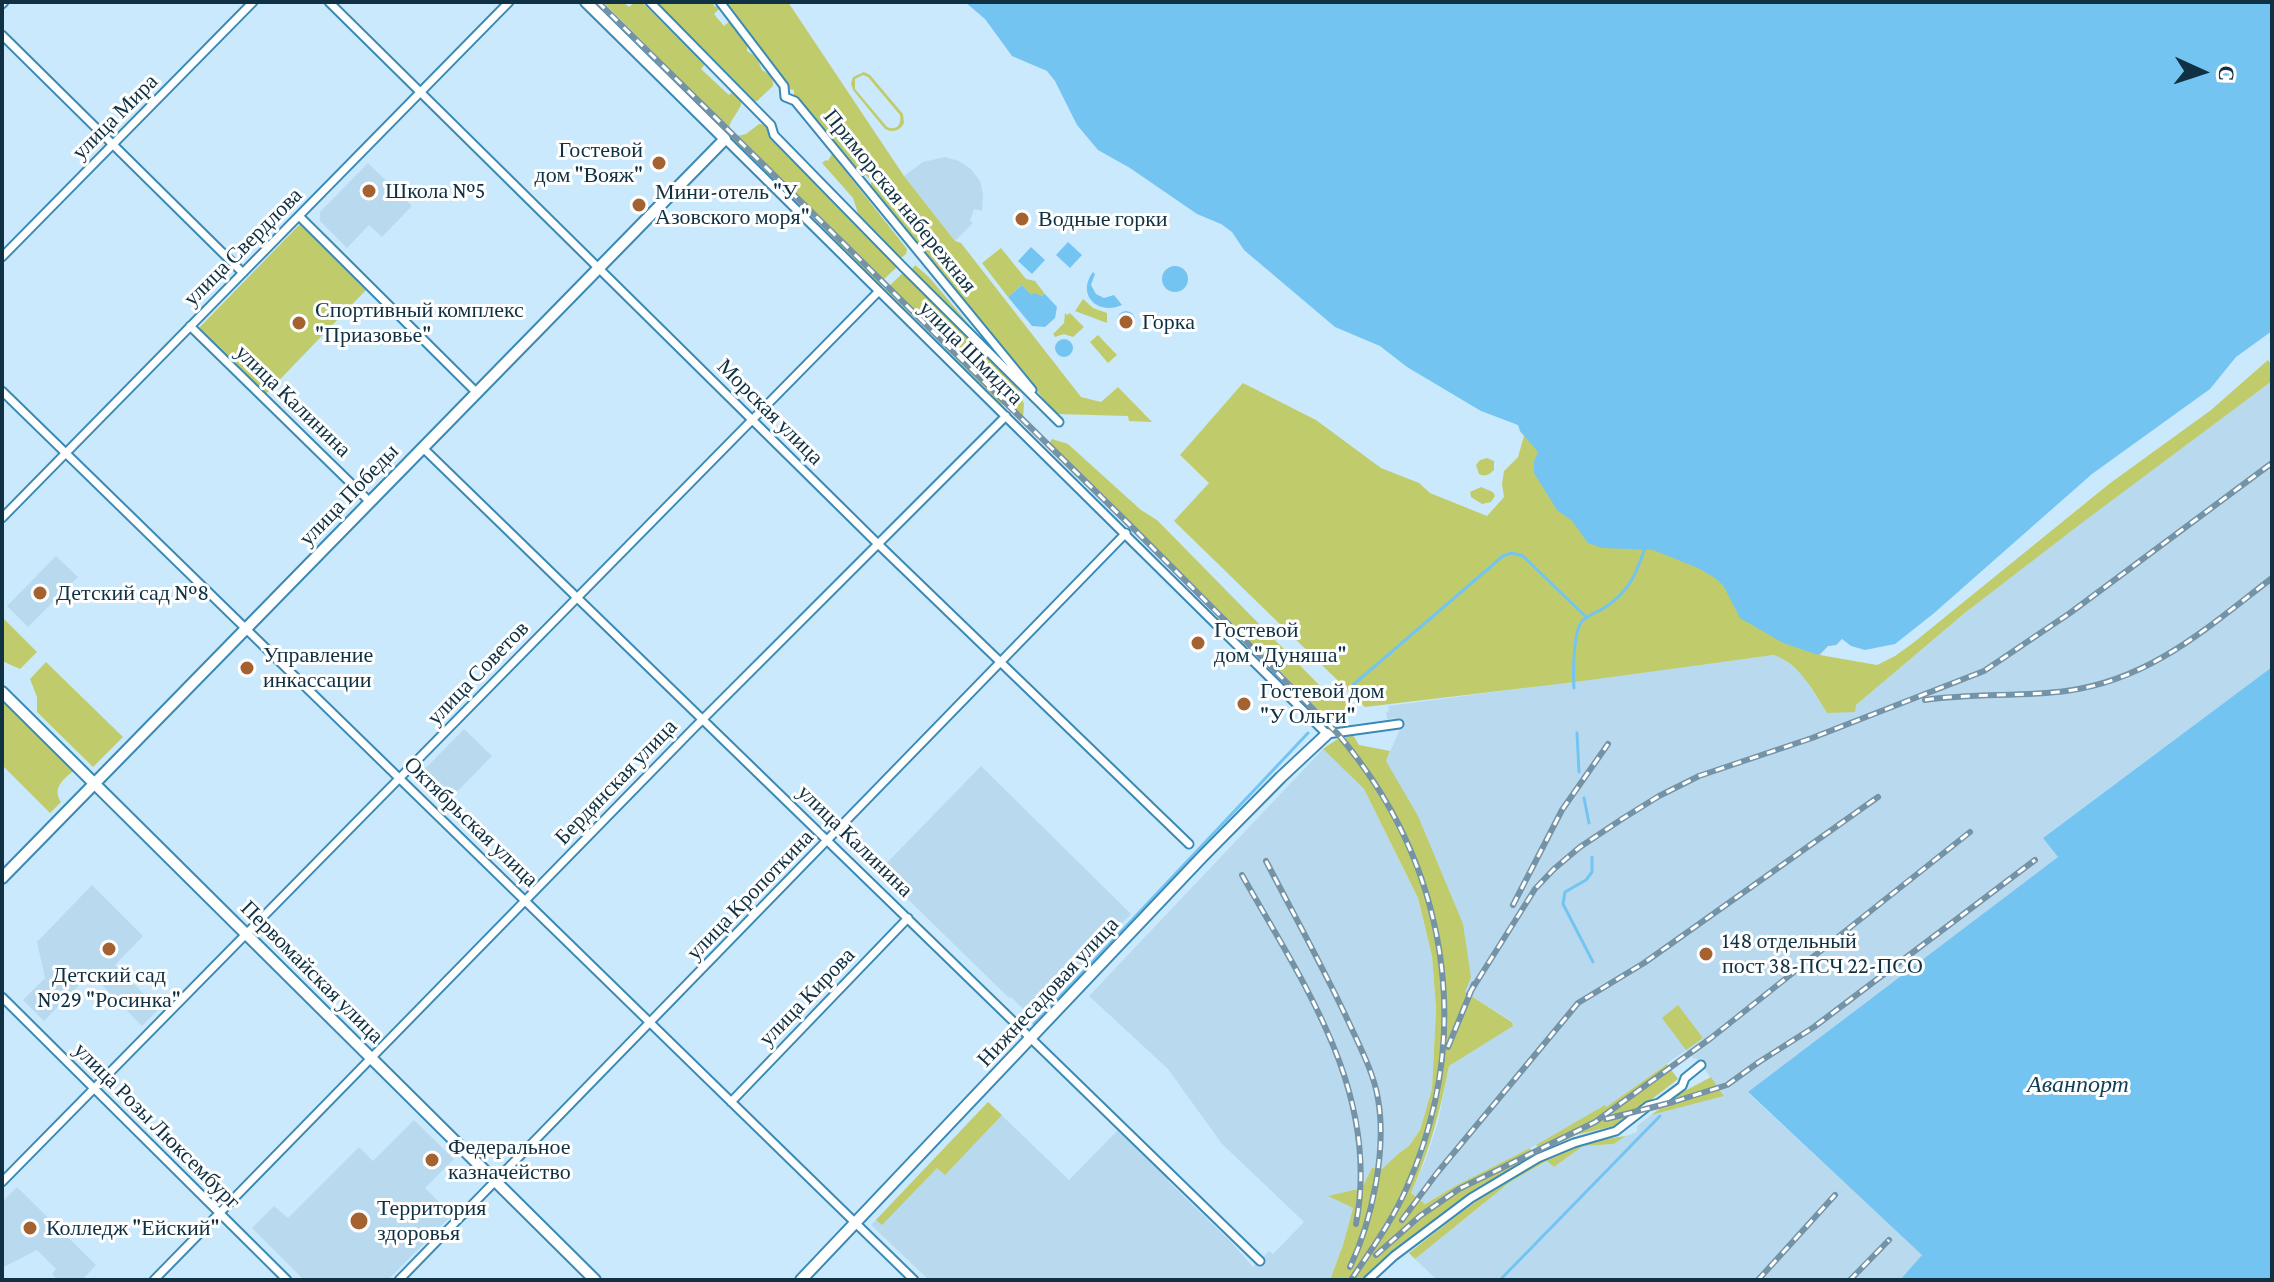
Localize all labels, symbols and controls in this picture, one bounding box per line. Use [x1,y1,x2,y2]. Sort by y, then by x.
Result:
north arrow [2162,32,2242,112]
text: С [2214,65,2239,82]
street label: улица Мира [67,69,163,165]
street label: Приморская набережная [818,104,982,298]
place label: Гостевой дом "Вояж" [535,137,643,188]
marker: Гостевой дом "Вояж" [650,154,668,172]
place label: Школа №5 [385,178,485,204]
place label: Мини-отель "У Азовского моря" [655,179,810,230]
street label: улица Свердлова [178,182,308,312]
marker: Школа №5 [360,182,378,200]
marker: Мини-отель "У Азовского моря" [630,196,648,214]
place label: Водные горки [1038,206,1168,232]
marker: Водные горки [1013,210,1031,228]
street label: улица Шмидта [913,295,1029,411]
place label: Спортивный комплекс "Приазовье" [315,297,524,348]
place label: Горка [1142,309,1195,335]
marker: Горка [1117,313,1135,331]
marker: Спортивный комплекс "Приазовье" [290,314,308,332]
street label: улица Калинина [230,339,356,463]
street label: Морская улица [711,353,829,471]
street label: улица Победы [294,438,404,552]
place label: Детский сад №8 [56,580,209,606]
marker: Детский сад №8 [31,584,49,602]
street label: улица Советов [422,615,534,731]
place label: Гостевой дом "Дуняша" [1214,617,1346,668]
marker: Гостевой дом "Дуняша" [1189,634,1207,652]
place label: Управление инкассации [263,642,373,694]
marker: Управление инкассации [238,659,256,677]
place label: Гостевой дом "У Ольги" [1260,678,1384,730]
marker: Гостевой дом "У Ольги" [1235,695,1253,713]
street label: Бердянская улица [549,714,683,850]
street label: Октябрьская улица [398,751,544,893]
street label: улица Калинина [792,779,918,903]
street label: улица Кропоткина [681,824,819,966]
street label: Первомайская улица [235,895,389,1049]
street label: Нижнесадовая улица [972,912,1124,1072]
place label: 148 отдельный пост 38-ПСЧ 22-ПСО [1722,928,1923,980]
marker: Детский сад №29 "Росинка" [100,940,118,958]
street label: улица Кирова [753,942,861,1052]
marker: 148 отдельный пост 38-ПСЧ 22-ПСО [1697,945,1715,963]
place label: Детский сад №29 "Росинка" [37,962,181,1014]
street label: улица Розы Люксембург [68,1037,246,1215]
water label: Аванпорт [2027,1071,2129,1099]
place label: Федеральное казначейство [448,1134,571,1186]
marker: Федеральное казначейство [423,1151,441,1169]
place label: Территория здоровья [377,1195,486,1246]
marker: Территория здоровья [348,1210,370,1232]
place label: Колледж "Ейский" [46,1215,219,1241]
marker: Колледж "Ейский" [21,1219,39,1237]

